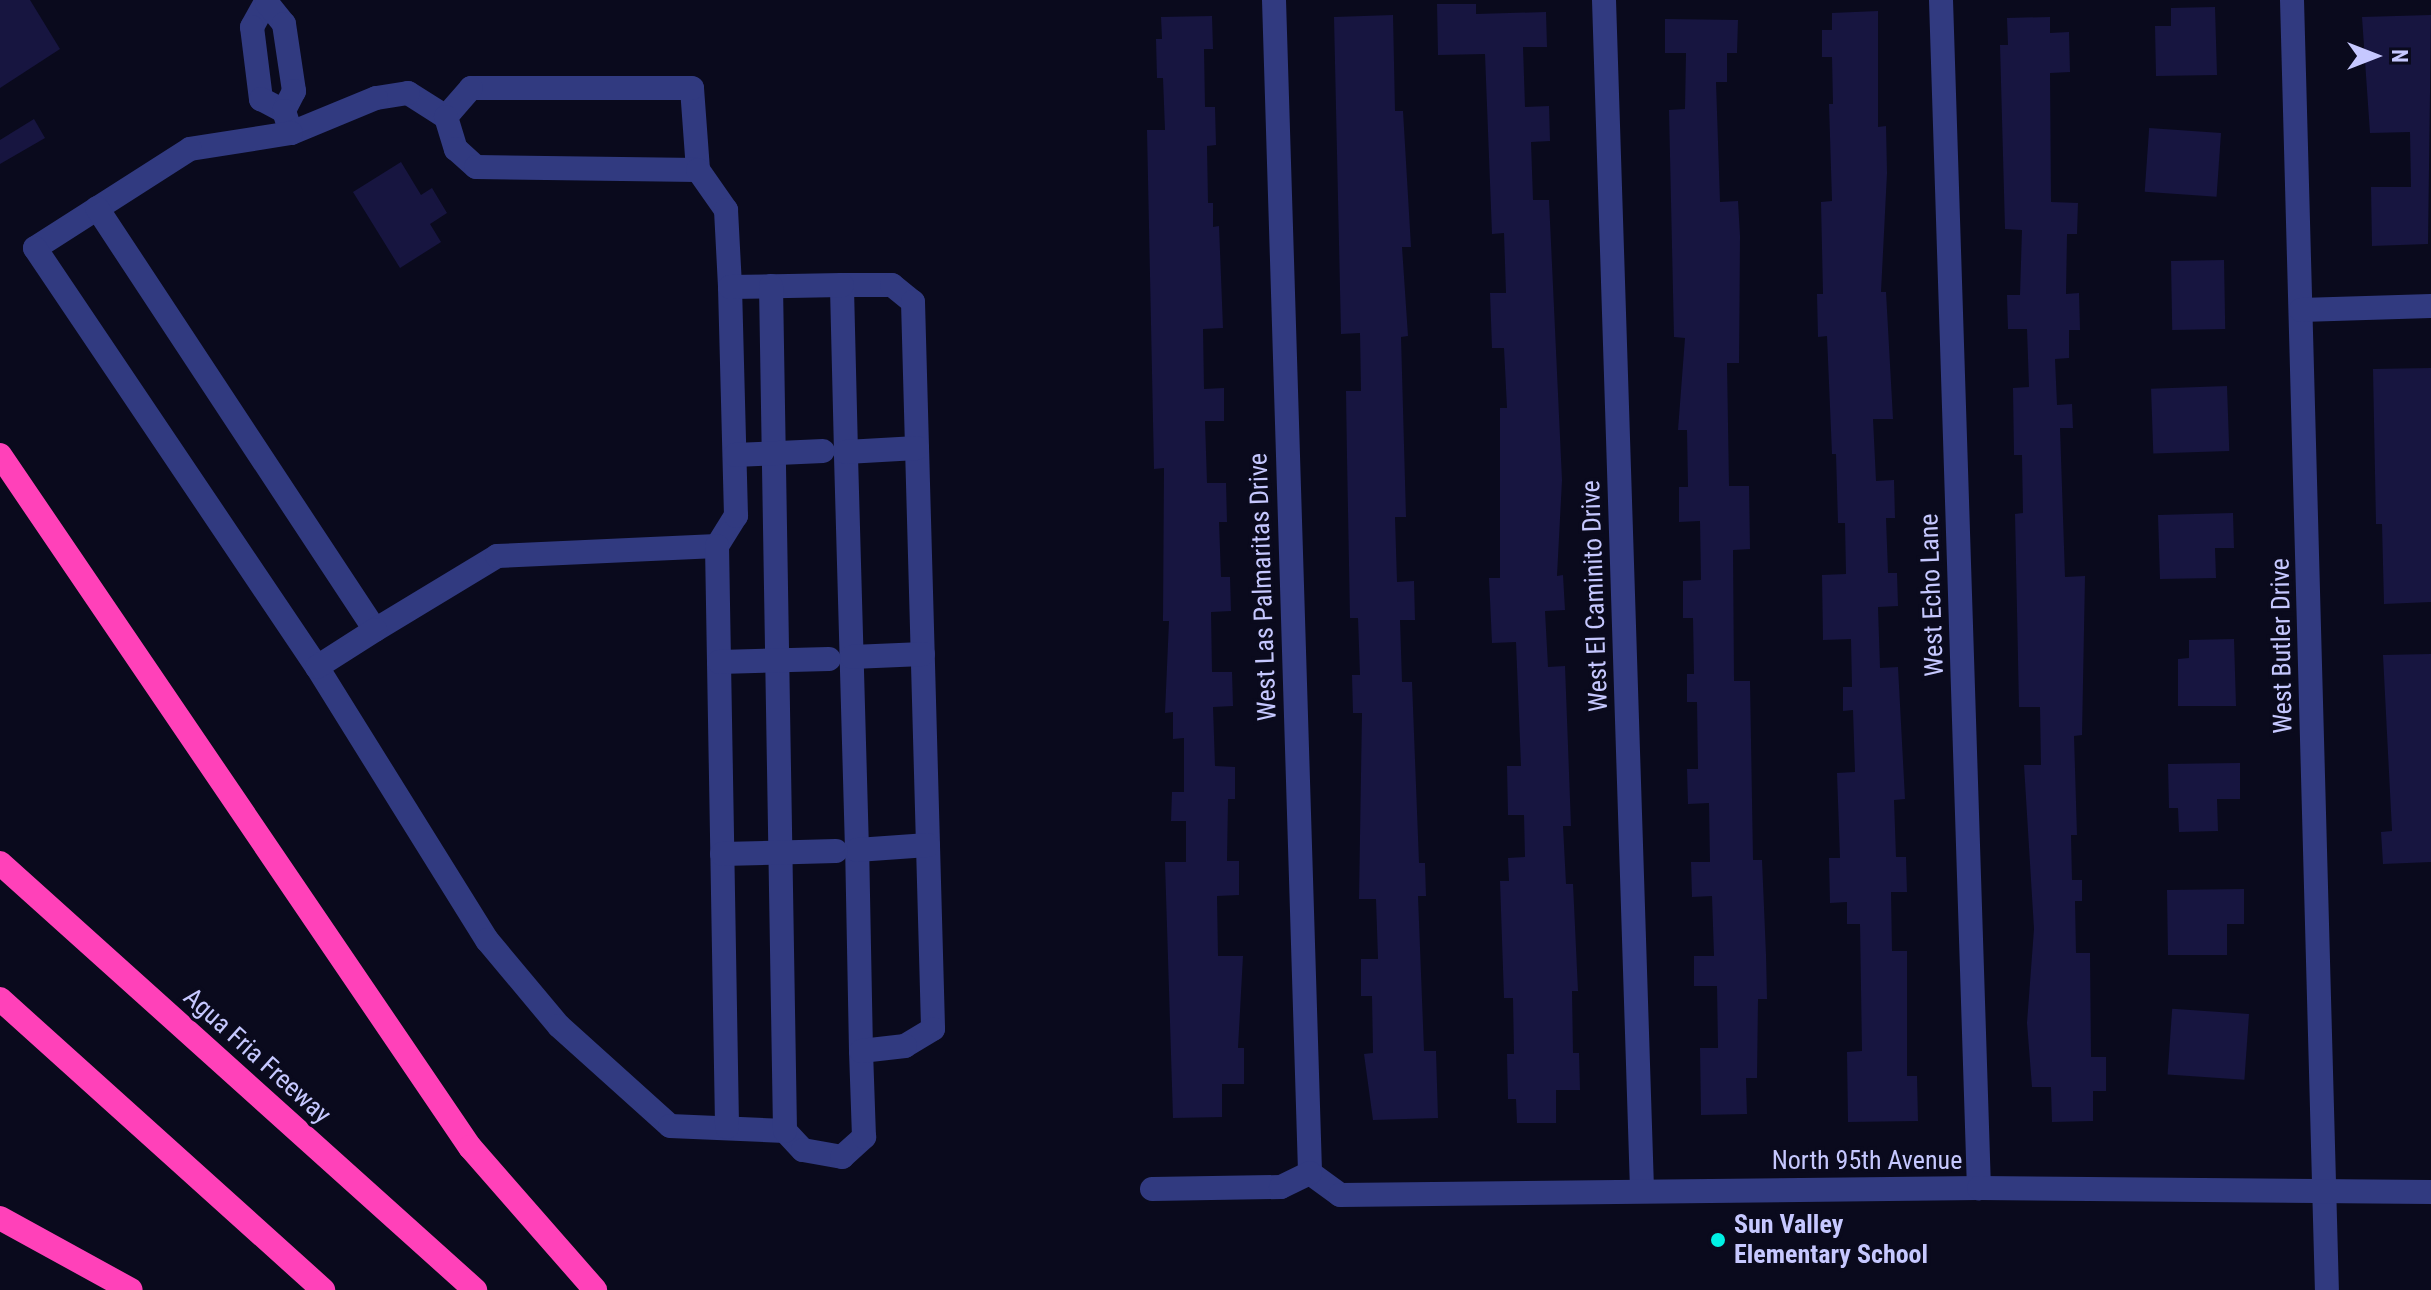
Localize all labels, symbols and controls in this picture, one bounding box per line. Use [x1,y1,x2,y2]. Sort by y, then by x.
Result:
north arrow [2335,16,2415,96]
text: N [2387,49,2412,63]
street label: West Las Palmaritas Drive [1243,452,1283,722]
street label: West El Caminito Drive [1575,480,1615,712]
street label: West Echo Lane [1914,513,1950,677]
street label: West Butler Drive [2265,558,2299,734]
street label: Agua Fria Freeway [177,982,337,1130]
street label: North 95th Avenue [1772,1145,1962,1177]
place label: Sun Valley Elementary School [1734,1209,1928,1270]
marker: Sun Valley Elementary School [1709,1231,1727,1249]

